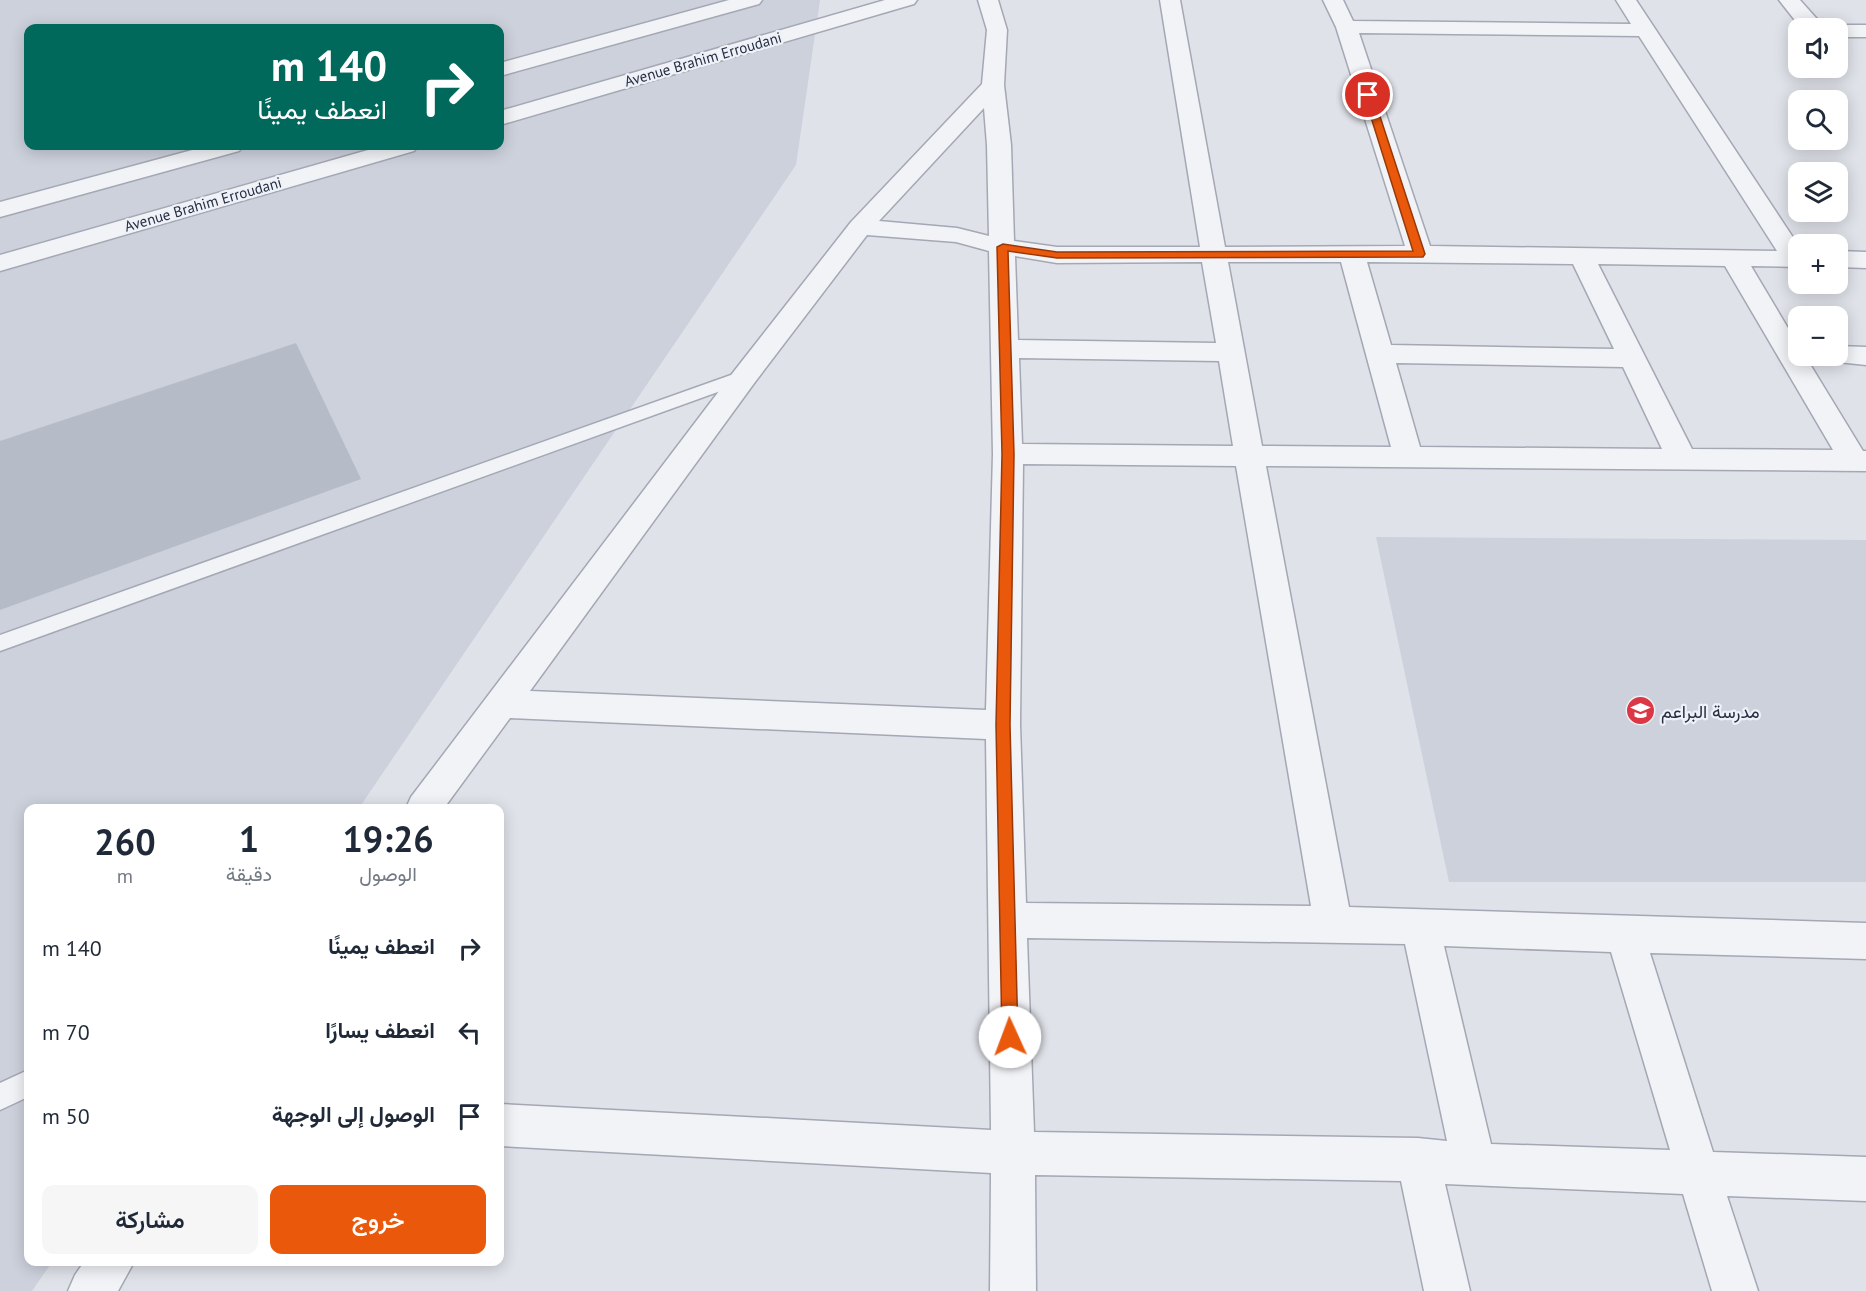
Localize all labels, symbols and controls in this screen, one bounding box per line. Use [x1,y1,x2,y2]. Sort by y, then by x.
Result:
map controls [1788,18,1848,366]
button: sound [1788,18,1848,78]
street label: Avenue Brahim Erroudani [622,27,784,91]
text: 140 m [271,38,387,93]
icon: right [408,48,486,126]
pin [1342,69,1393,120]
icon: arrive [1351,78,1384,111]
button: search [1788,90,1848,150]
text: انعطف يمينًا [257,92,387,126]
button: layers [1788,162,1848,222]
street label: Avenue Brahim Erroudani [122,172,284,236]
button: + [1788,234,1848,294]
button: − [1788,306,1848,366]
school or university icon: مدرسة البراعم [1624,695,1656,727]
place label: مدرسة البراعم [1661,700,1760,724]
text: 1 [239,815,259,862]
text: 19:26 [342,815,434,862]
text: 260 [94,818,156,865]
text: دقيقة [226,861,272,887]
text: الوصول [359,861,417,887]
text: m [117,863,133,889]
text: انعطف يمينًا [328,932,435,960]
icon: right [453,932,486,965]
text: 140 m [42,934,102,962]
position arrow [978,1005,1042,1069]
text: انعطف يسارًا [325,1016,435,1044]
icon: left [453,1016,486,1049]
text: 70 m [42,1018,90,1046]
text: الوصول إلى الوجهة [272,1100,435,1128]
icon: arrive [453,1100,486,1133]
text: 50 m [42,1102,90,1130]
button: مشاركة [42,1185,258,1254]
button: خروج [270,1185,486,1254]

